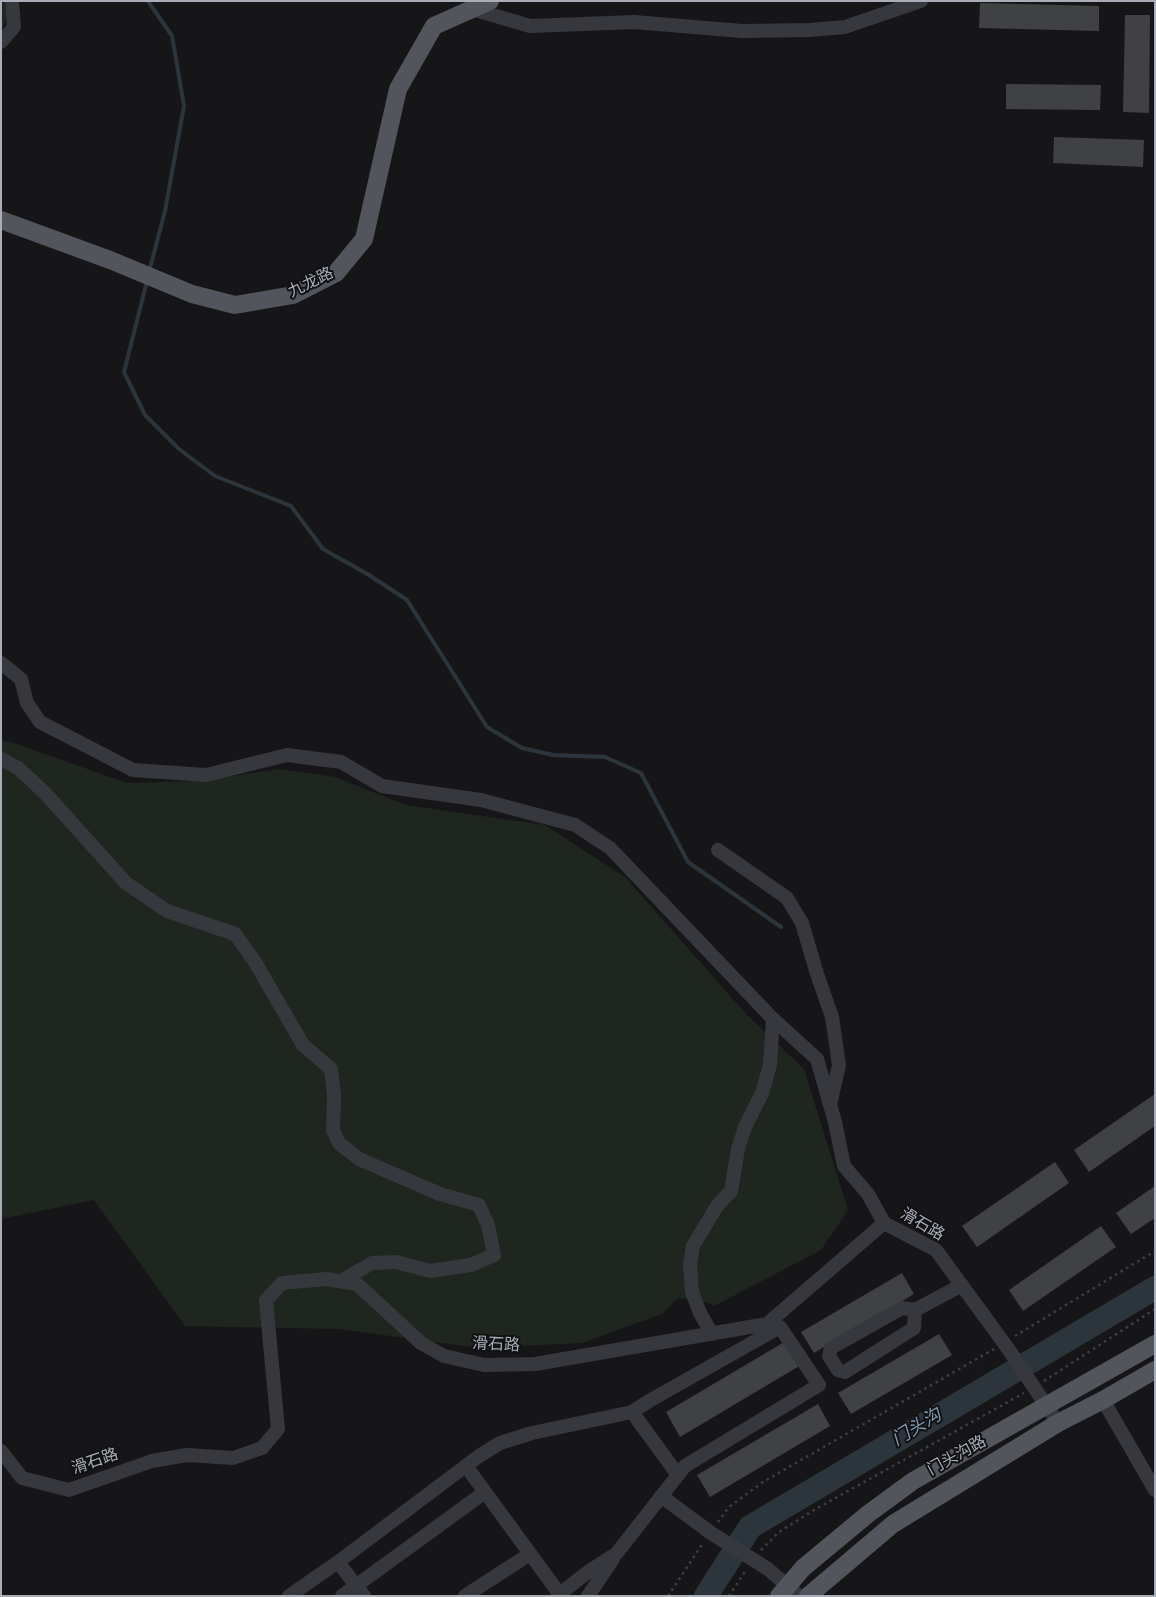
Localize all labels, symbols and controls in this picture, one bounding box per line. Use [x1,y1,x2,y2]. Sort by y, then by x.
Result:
street label: 九龙路 [285,264,337,302]
street label: 滑石路 [896,1205,948,1245]
street label: 滑石路 [472,1334,520,1356]
water label: 门头沟 [888,1405,946,1451]
street label: 门头沟路 [924,1432,990,1480]
street label: 滑石路 [69,1445,121,1479]

